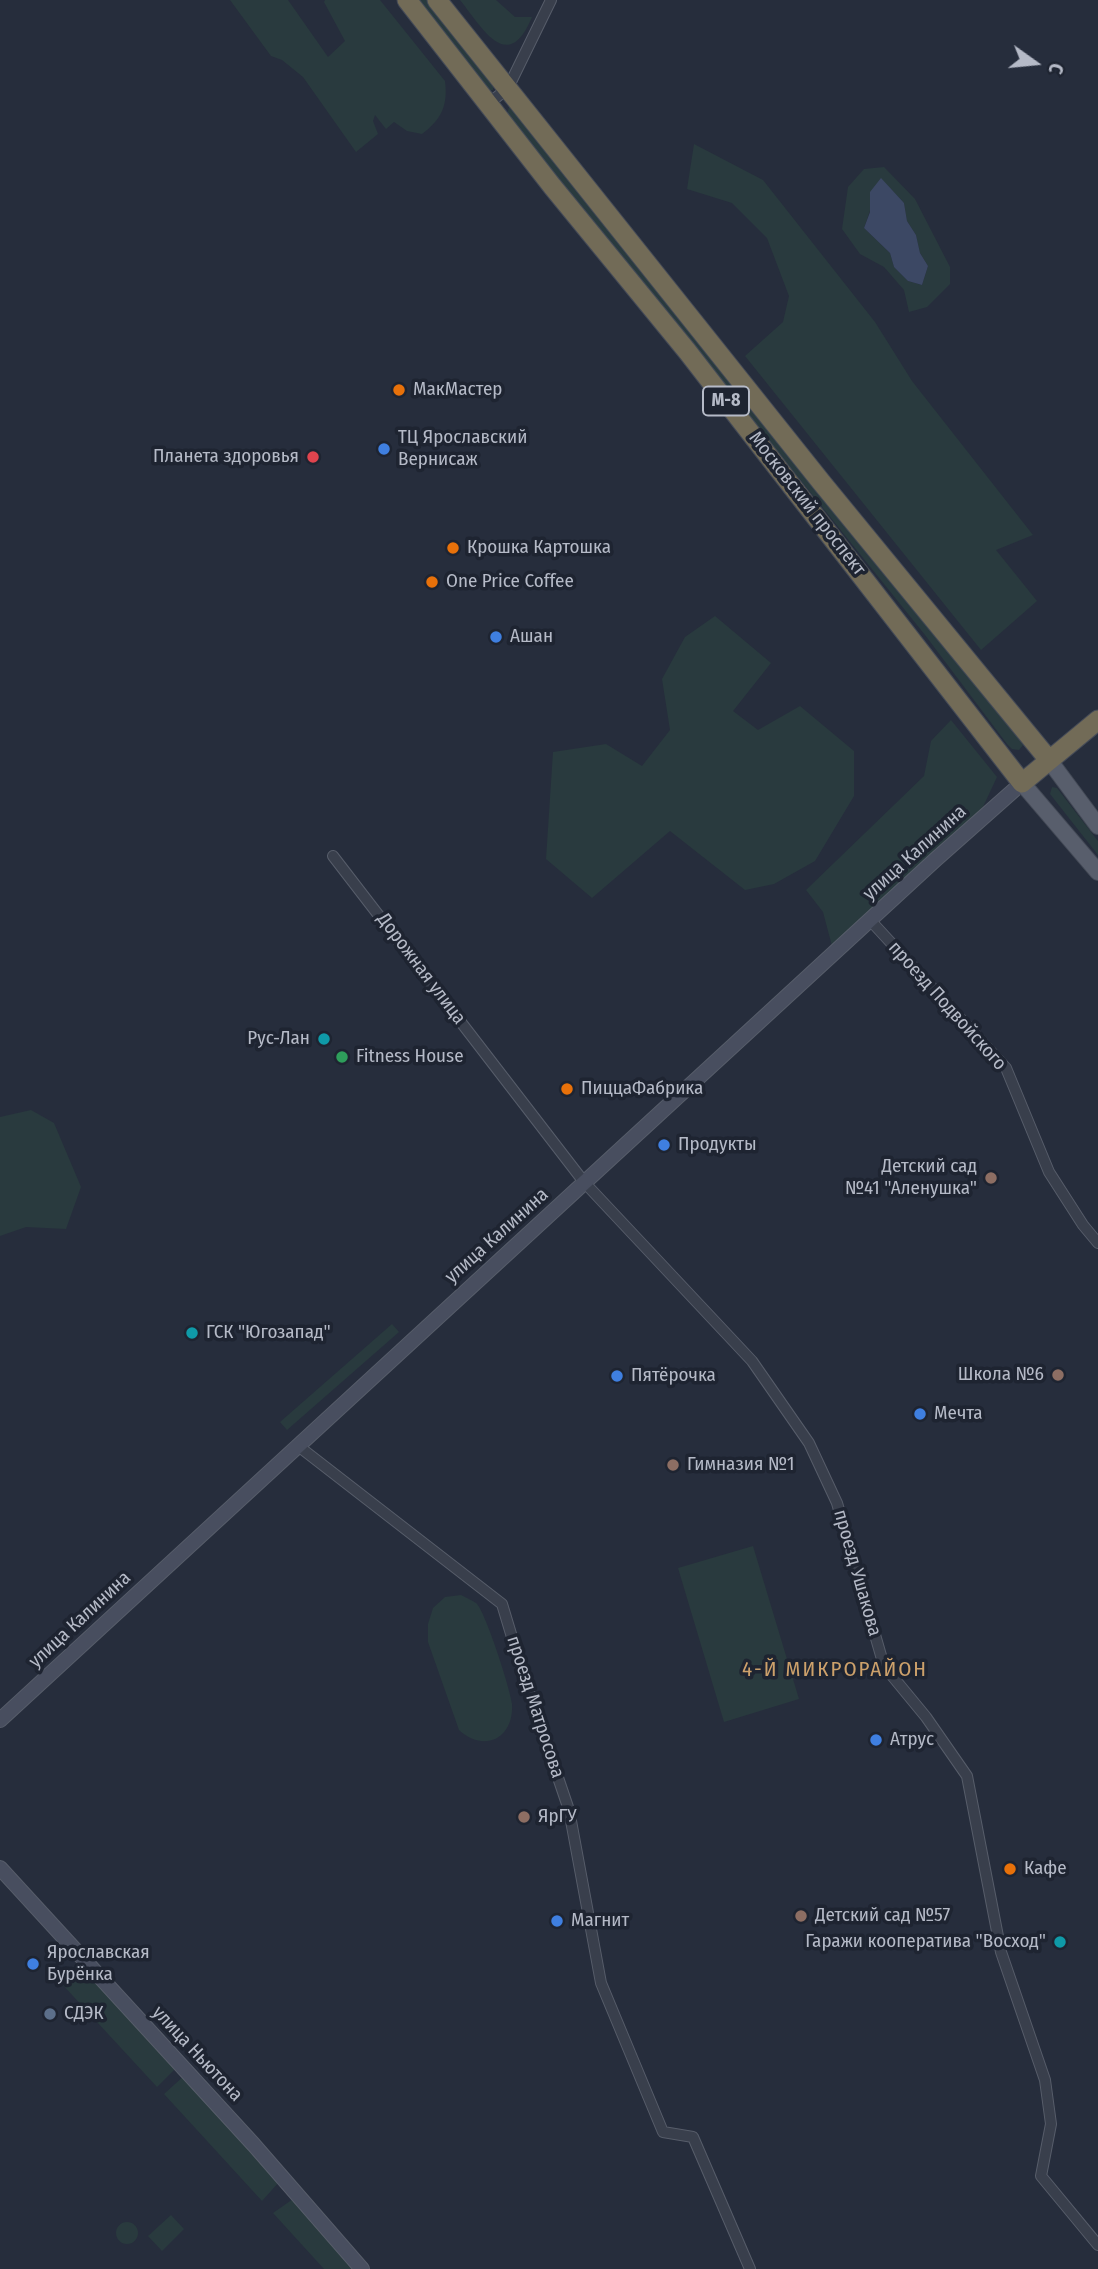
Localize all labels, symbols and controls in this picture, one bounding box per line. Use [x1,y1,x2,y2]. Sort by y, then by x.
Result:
north arrow [1000,28,1070,98]
text: С [1043,61,1068,76]
place label: МакМастер [413,379,502,401]
marker: МакМастер [391,382,407,398]
road number: М-8 [703,386,749,416]
place label: ТЦ Ярославский Вернисаж [398,427,527,471]
street label: Московский проспект [744,428,870,580]
marker: ТЦ Ярославский Вернисаж [376,441,392,457]
place label: Планета здоровья [153,446,299,468]
marker: Планета здоровья [305,449,321,465]
place label: Крошка Картошка [467,537,611,559]
marker: Крошка Картошка [445,540,461,556]
place label: One Price Coffee [446,571,574,593]
marker: One Price Coffee [424,574,440,590]
place label: Ашан [510,626,553,648]
marker: Ашан [488,629,504,645]
street label: улица Калинина [859,801,971,905]
street label: Дорожная улица [372,909,470,1029]
street label: проезд Подвойского [883,937,1011,1075]
place label: Рус-Лан [247,1028,310,1050]
marker: Рус-Лан [316,1031,332,1047]
place label: Fitness House [356,1046,464,1068]
marker: Fitness House [334,1049,350,1065]
place label: ПиццаФабрика [581,1078,703,1100]
marker: ПиццаФабрика [559,1081,575,1097]
place label: Продукты [678,1134,757,1156]
marker: Продукты [656,1137,672,1153]
place label: Детский сад №41 "Аленушка" [845,1156,977,1200]
marker: Детский сад №41 "Аленушка" [983,1170,999,1186]
street label: улица Калинина [441,1184,553,1288]
place label: ГСК "Югозапад" [206,1322,331,1344]
marker: ГСК "Югозапад" [184,1325,200,1341]
place label: Школа №6 [958,1364,1044,1386]
place label: Пятёрочка [631,1365,716,1387]
marker: Школа №6 [1050,1367,1066,1383]
marker: Пятёрочка [609,1368,625,1384]
place label: Мечта [934,1403,983,1425]
marker: Мечта [912,1406,928,1422]
place label: Гимназия №1 [687,1454,794,1476]
marker: Гимназия №1 [665,1457,681,1473]
street label: проезд Ушакова [828,1507,886,1639]
street label: улица Калинина [24,1567,136,1673]
street label: проезд Матросова [501,1633,569,1781]
district label: 4-Й МИКРОРАЙОН [744,1657,926,1683]
place label: Атрус [890,1729,934,1751]
marker: Атрус [868,1732,884,1748]
place label: ЯрГУ [538,1806,577,1828]
marker: ЯрГУ [516,1809,532,1825]
place label: Кафе [1024,1858,1067,1880]
marker: Кафе [1002,1861,1018,1877]
place label: Детский сад №57 [815,1905,950,1927]
marker: Детский сад №57 [793,1908,809,1924]
place label: Магнит [571,1910,629,1932]
marker: Магнит [549,1913,565,1929]
place label: Гаражи кооператива "Восход" [805,1931,1046,1953]
marker: Гаражи кооператива "Восход" [1052,1934,1068,1950]
place label: Ярославская Бурёнка [47,1942,150,1986]
marker: Ярославская Бурёнка [25,1956,41,1972]
street label: улица Ньютона [147,2002,247,2106]
place label: СДЭК [64,2003,104,2025]
marker: СДЭК [42,2006,58,2022]

